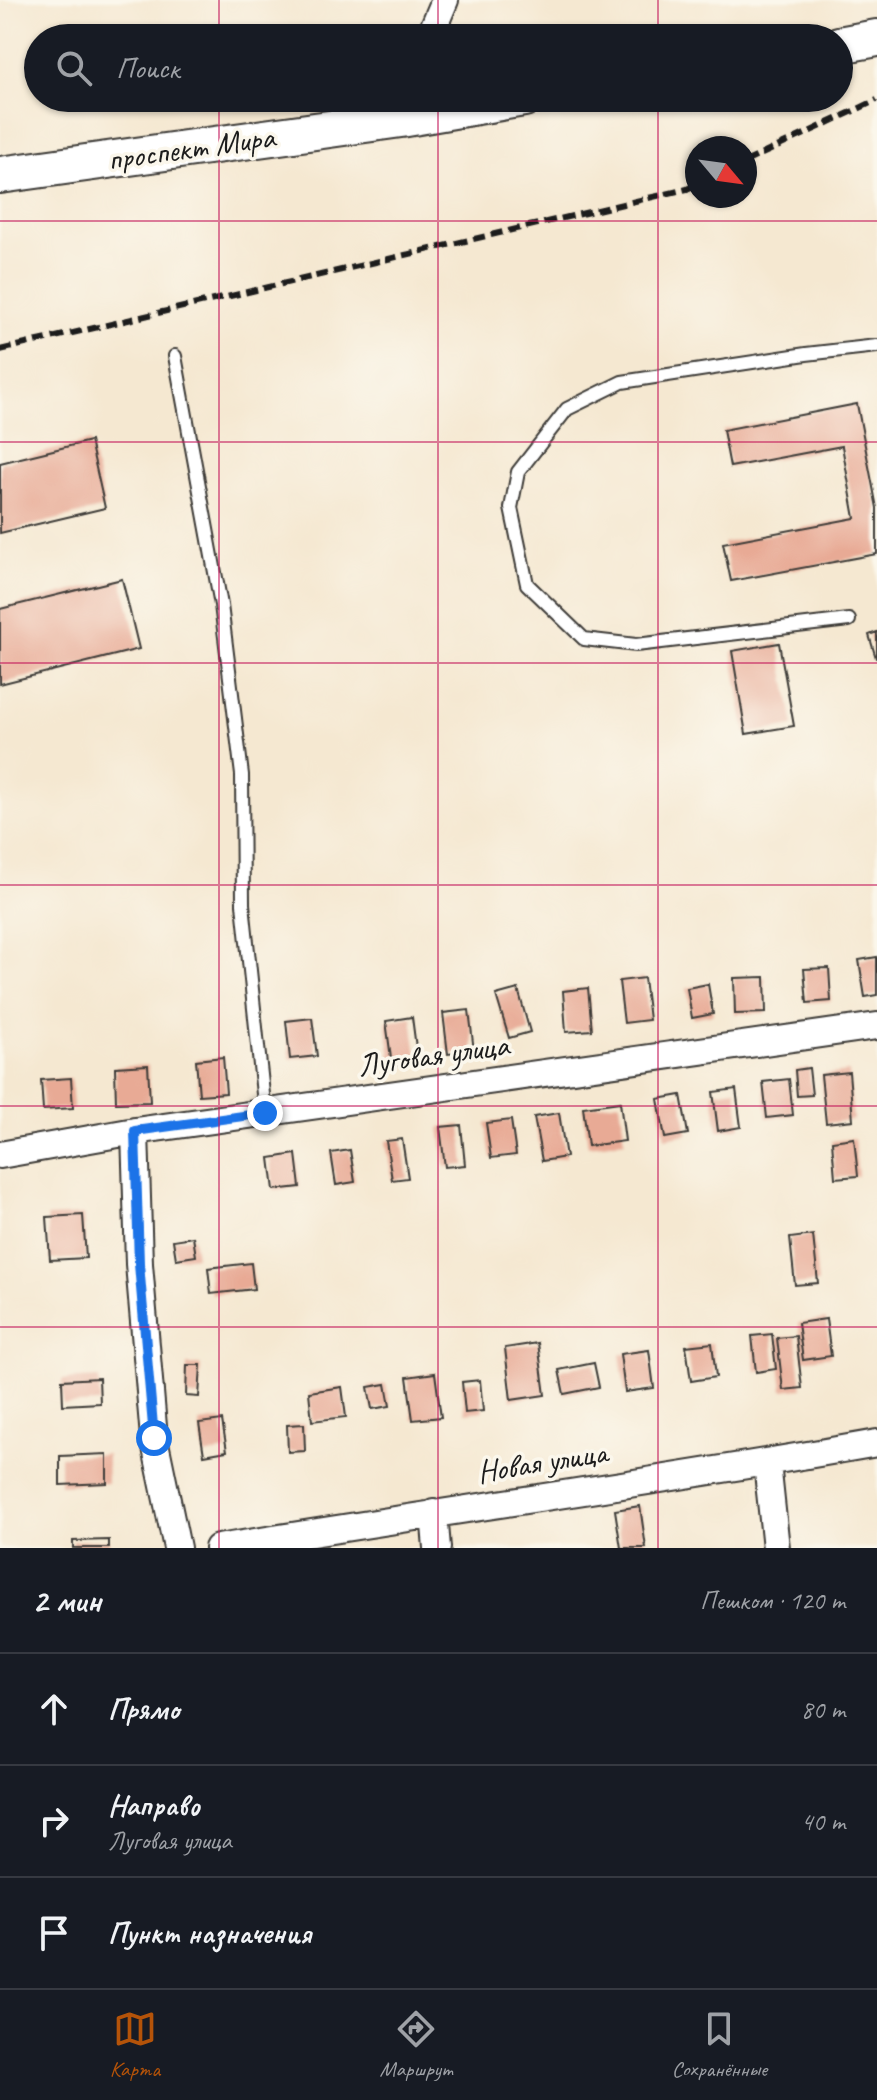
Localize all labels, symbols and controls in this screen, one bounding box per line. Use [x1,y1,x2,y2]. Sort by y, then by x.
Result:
search box [24,24,853,112]
icon: search [52,46,96,90]
text: Поиск [116,49,179,87]
street label: проспект Мира [105,116,279,180]
north arrow [685,136,757,208]
street label: Луговая улица [355,1024,513,1086]
route end [247,1095,283,1131]
route start [136,1420,172,1456]
street label: Новая улица [474,1431,613,1492]
text: 2 мин [32,1579,101,1622]
text: Пешком · 120 m [700,1584,845,1617]
icon: ahead [32,1687,76,1731]
text: Прямо [108,1690,179,1728]
text: 80 m [801,1693,845,1726]
text: Направо [108,1786,200,1824]
icon: right [32,1799,76,1843]
text: 40 m [801,1805,845,1838]
text: Луговая улица [108,1824,232,1857]
icon: arrive [32,1911,76,1955]
text: Пункт назначения [108,1914,311,1952]
tab: Карта [110,2007,160,2083]
tab: Маршрут [380,2007,452,2083]
tab: Сохранённые [672,2007,767,2083]

